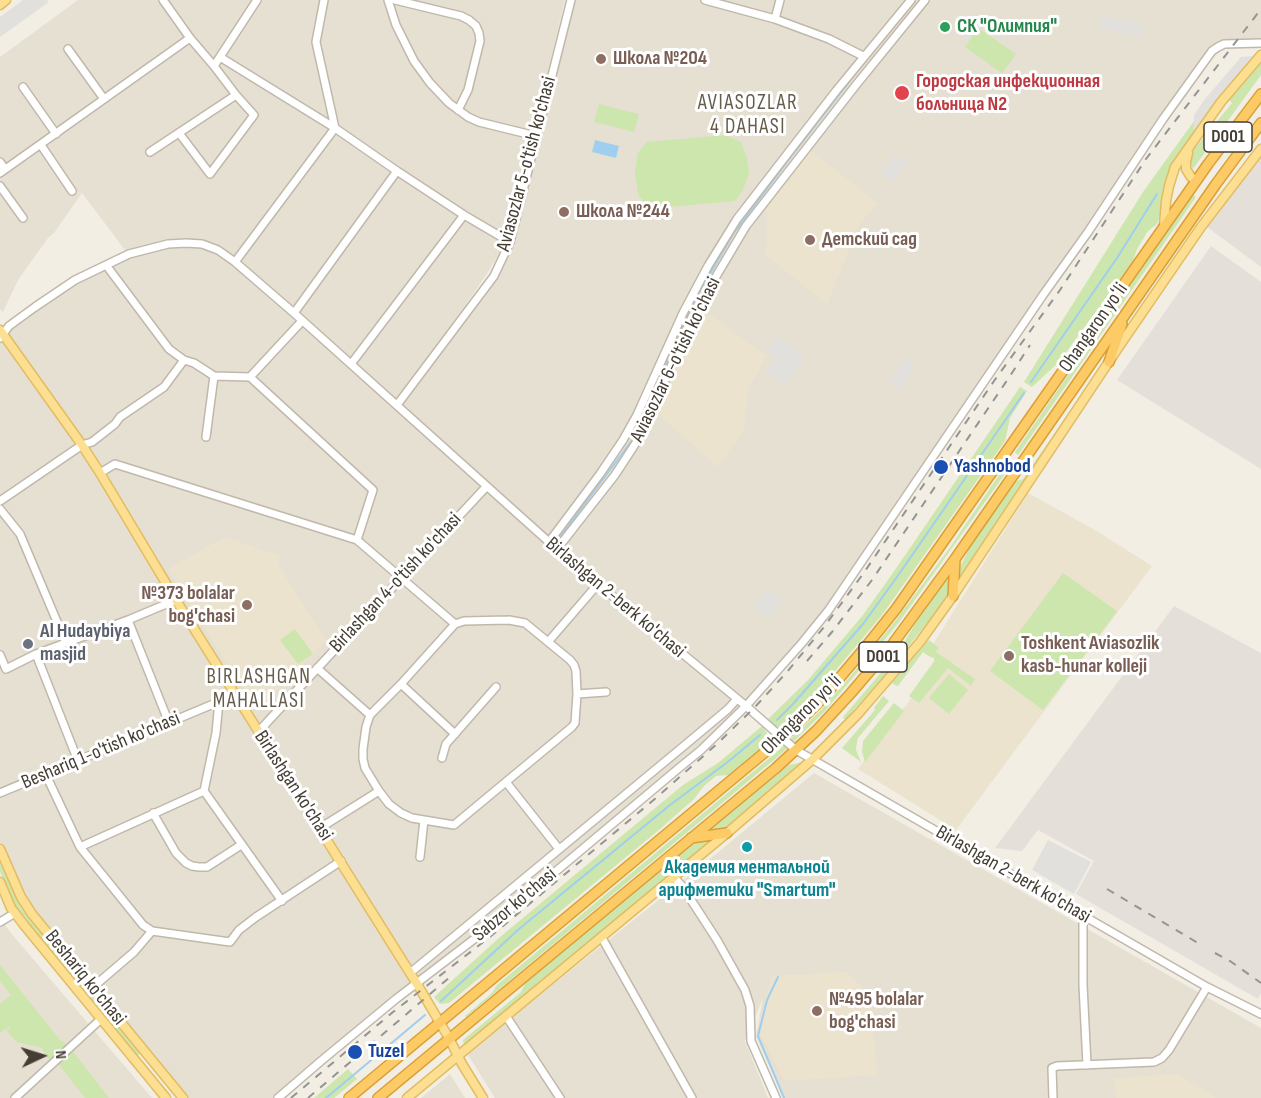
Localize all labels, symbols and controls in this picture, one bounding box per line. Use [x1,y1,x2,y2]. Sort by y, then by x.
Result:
place label: СК "Олимпия" [957,15,1057,39]
marker: СК "Олимпия" [938,20,952,34]
place label: Школа №204 [613,47,707,71]
marker: Школа №204 [594,52,608,66]
place label: Городская инфекционная больница N2 [916,70,1100,117]
street label: Aviasozlar 5-o'tish ko'chasi [492,74,562,254]
marker: Городская инфекционная больница N2 [893,84,911,102]
district label: AVIASOZLAR 4 DAHASI [698,91,798,141]
road number: D001 [1204,122,1252,152]
place label: Школа №244 [576,200,670,224]
marker: Школа №244 [557,205,571,219]
place label: Детский сад [822,228,917,252]
marker: Детский сад [803,233,817,247]
street label: Aviasozlar 6-o'tish ko'chasi [626,274,726,446]
street label: Ohangaron yoʻli [1054,279,1134,377]
place label: Yashnobod [954,455,1031,479]
marker: Yashnobod [932,458,950,476]
street label: Birlashgan 4-o'tish ko'chasi [325,508,467,658]
street label: Birlashgan 2-berk ko'chasi [540,533,690,663]
place label: №373 bolalar bog'chasi [141,582,235,629]
marker: №373 bolalar bog'chasi [240,598,254,612]
place label: Al Hudaybiya masjid [40,620,130,667]
place label: Toshkent Aviasozlik kasb-hunar kolleji [1021,632,1160,679]
marker: Al Hudaybiya masjid [21,637,35,651]
road number: D001 [859,642,907,672]
marker: Toshkent Aviasozlik kasb-hunar kolleji [1002,649,1016,663]
district label: BIRLASHGAN MAHALLASI [206,665,312,715]
street label: Ohangaron yoʻli [757,670,847,760]
street label: Beshariq 1-o'tish ko'chasi [18,707,184,795]
street label: Birlashgan ko'chasi [248,726,338,846]
street label: Birlashgan 2-berk ko'chasi [931,821,1095,929]
marker: Академия ментальной арифметики "Smartum" [740,840,754,854]
place label: Академия ментальной арифметики "Smartum" [658,856,836,903]
street label: Sabzor ko'chasi [468,863,562,947]
street label: Beshariq ko'chasi [39,926,131,1030]
place label: №495 bolalar bog'chasi [829,988,924,1035]
marker: №495 bolalar bog'chasi [810,1004,824,1018]
north arrow [12,1026,72,1086]
place label: Tuzel [368,1040,404,1064]
marker: Tuzel [346,1043,364,1061]
text: N [51,1050,70,1060]

